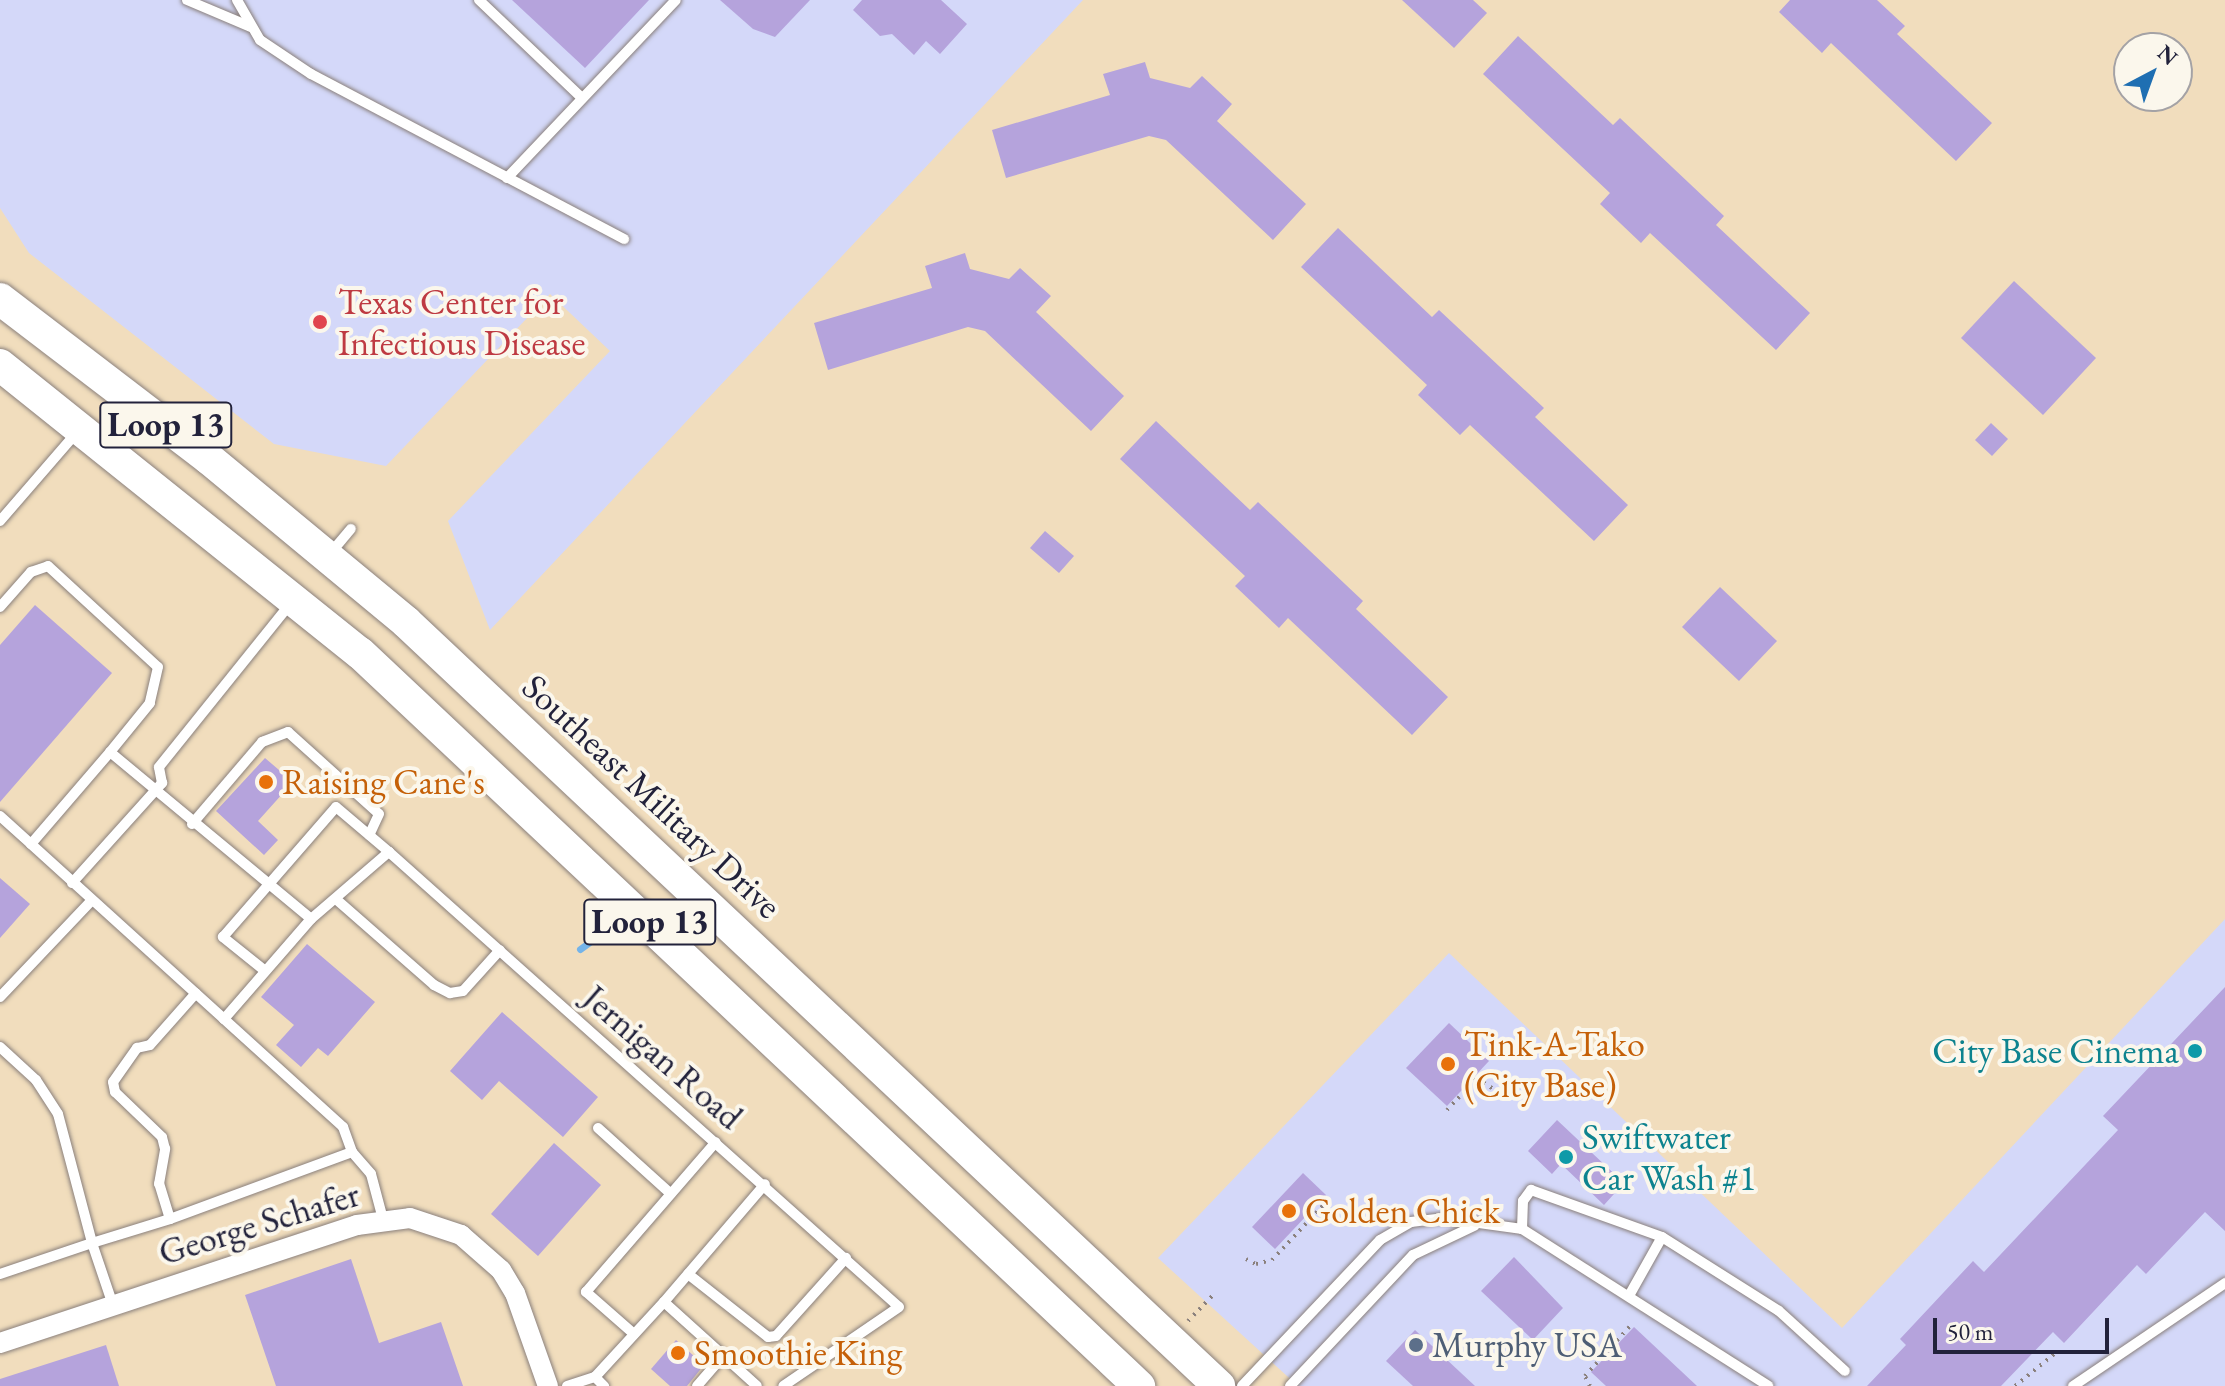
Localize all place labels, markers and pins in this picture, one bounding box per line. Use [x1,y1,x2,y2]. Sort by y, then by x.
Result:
place label: Texas Center for Infectious Disease [338,279,586,364]
marker: Texas Center for Infectious Disease [309,311,331,333]
place label: Raising Cane's [282,760,485,804]
marker: Raising Cane's [257,773,275,791]
place label: Tink-A-Tako (City Base) [1464,1021,1645,1106]
place label: City Base Cinema [1932,1029,2179,1073]
marker: City Base Cinema [2186,1042,2204,1060]
marker: Tink-A-Tako (City Base) [1439,1055,1457,1073]
place label: Swiftwater Car Wash #1 [1582,1114,1756,1199]
marker: Swiftwater Car Wash #1 [1557,1148,1575,1166]
place label: Golden Chick [1305,1189,1500,1233]
marker: Golden Chick [1280,1202,1298,1220]
place label: Murphy USA [1432,1323,1622,1367]
place label: Smoothie King [694,1331,902,1375]
marker: Murphy USA [1407,1336,1425,1354]
marker: Smoothie King [669,1344,687,1362]

